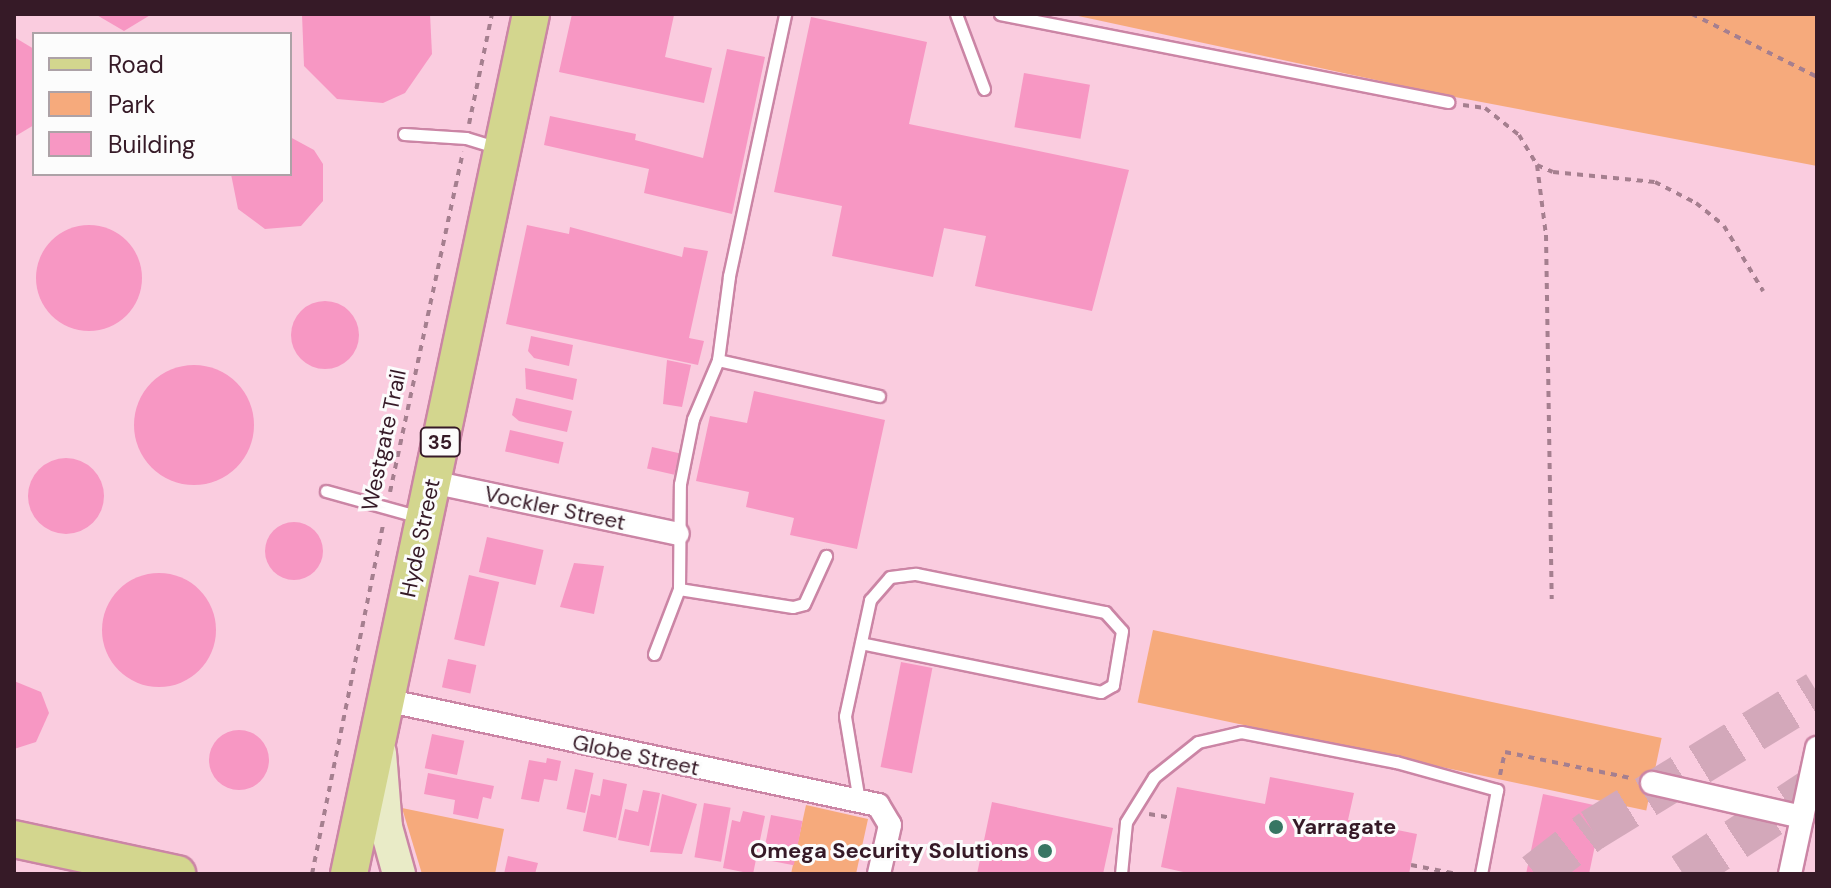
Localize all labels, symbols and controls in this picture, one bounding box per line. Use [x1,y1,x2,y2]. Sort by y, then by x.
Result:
legend [32,32,292,176]
text: Road [108,49,164,80]
text: Park [108,89,155,120]
text: Building [108,129,195,160]
street label: Westgate Trail [356,367,412,513]
road number: 35 [418,426,462,458]
street label: Hyde Street [395,476,445,600]
street label: Vockler Street [482,480,628,536]
street label: Globe Street [570,729,702,781]
place label: Yarragate [1292,814,1396,840]
marker: Yarragate [1267,818,1285,836]
place label: Omega Security Solutions [750,838,1029,864]
marker: Omega Security Solutions [1036,842,1054,860]

